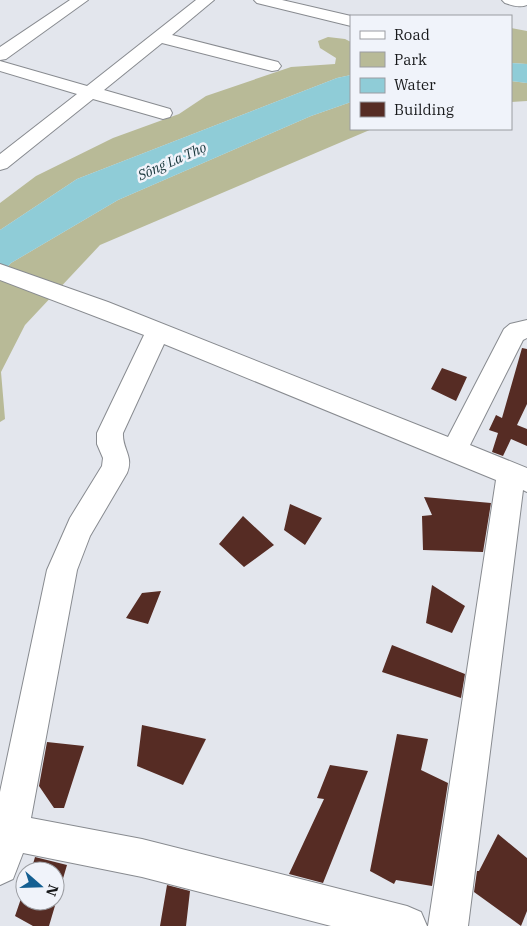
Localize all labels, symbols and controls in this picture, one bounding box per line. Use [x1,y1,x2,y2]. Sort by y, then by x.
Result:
legend [350,15,512,130]
text: Road [394,25,430,44]
text: Park [394,50,427,69]
text: Water [394,75,436,94]
text: Building [394,100,454,119]
water label: Sông La Thọ [134,138,209,185]
north arrow [15,861,65,911]
text: N [42,882,63,899]

